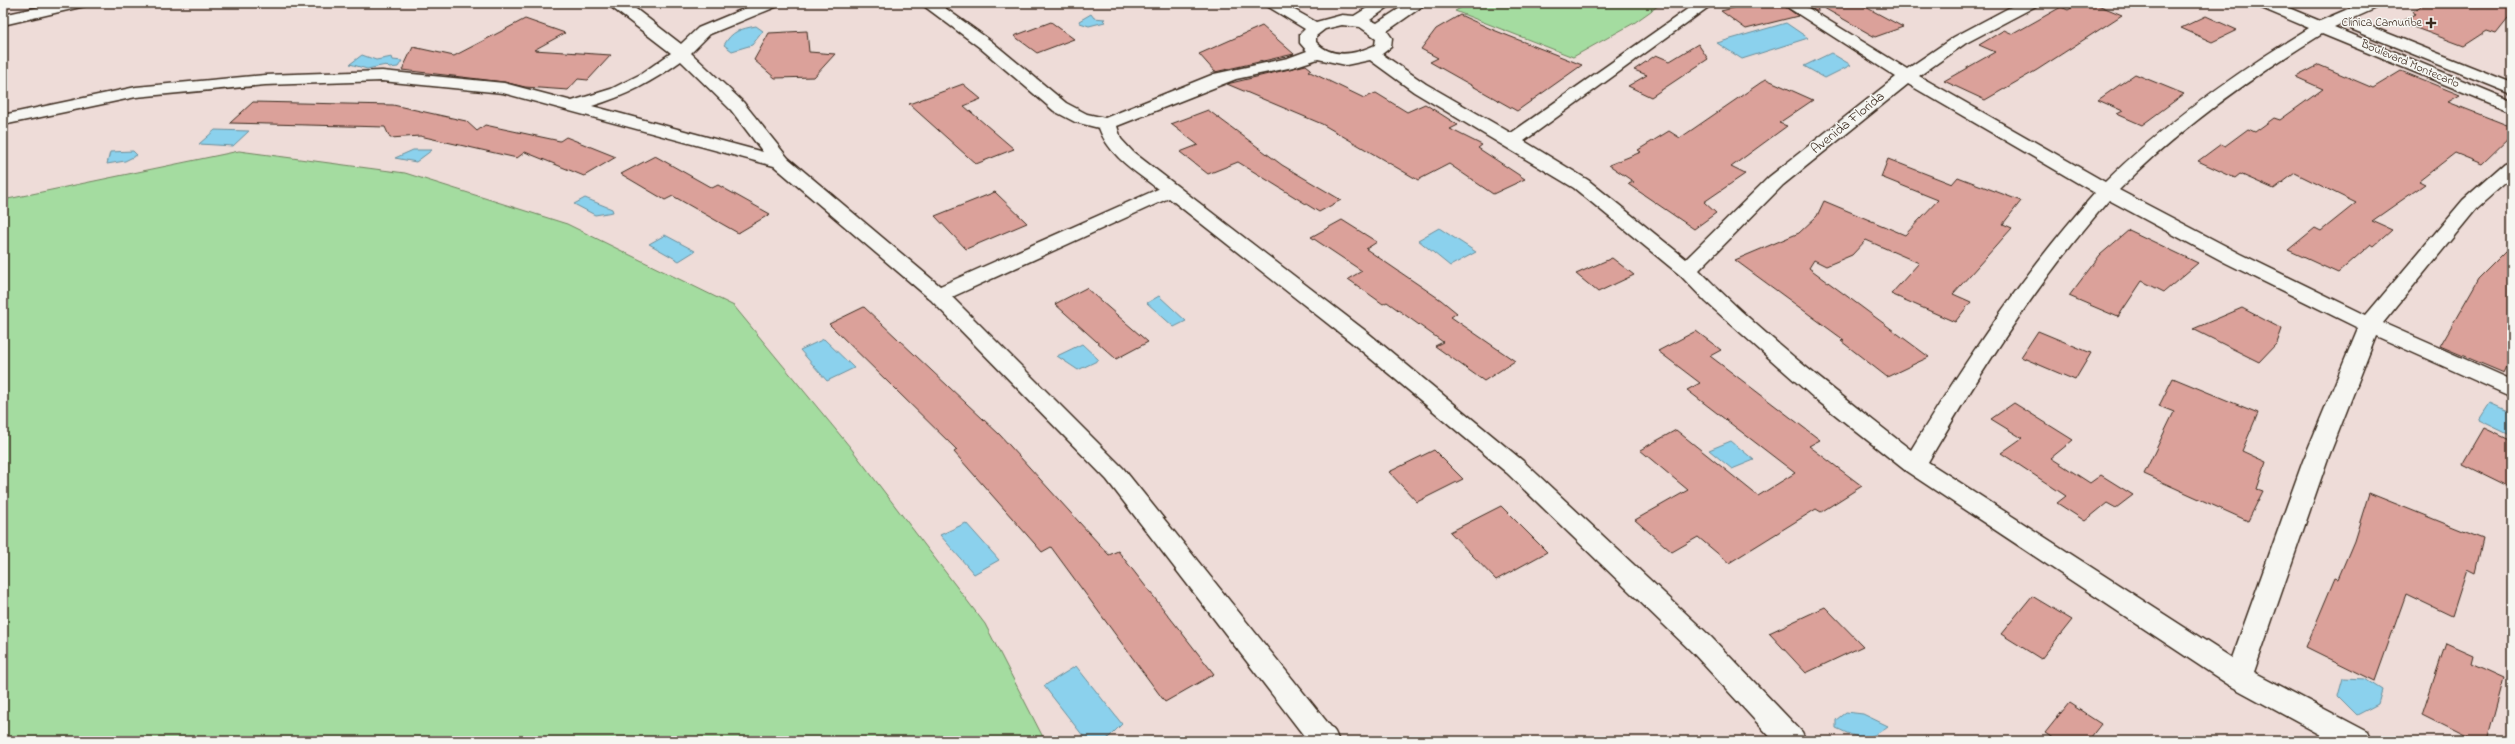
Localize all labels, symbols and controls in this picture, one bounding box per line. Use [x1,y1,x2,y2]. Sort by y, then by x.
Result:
place label: Clínica Camuribe [2342,14,2423,32]
marker: Clínica Camuribe [2425,17,2437,29]
street label: Boulevard Montecarlo [2357,35,2462,93]
street label: Avenida Florida [1806,87,1890,159]

